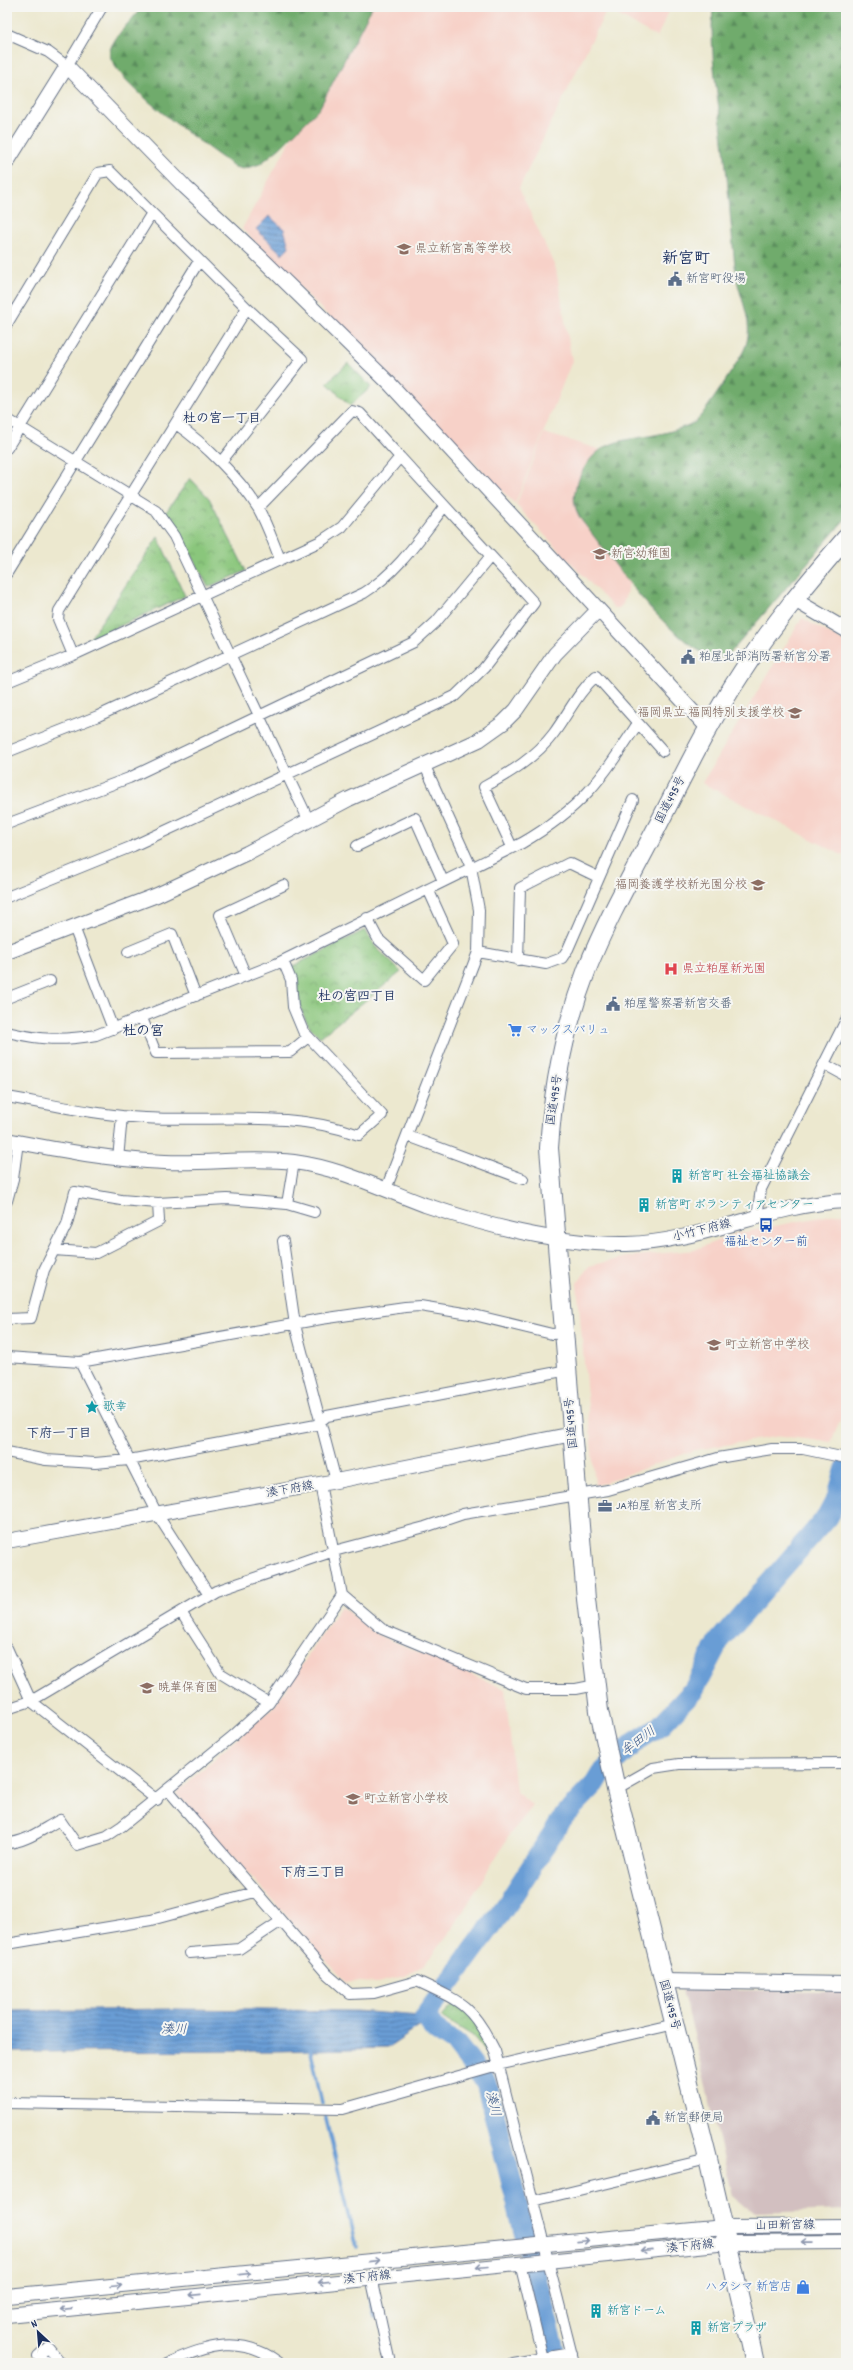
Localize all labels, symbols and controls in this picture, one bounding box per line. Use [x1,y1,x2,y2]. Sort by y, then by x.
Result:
school or university icon: 県立新宮高等学校 [396,241,412,257]
place label: 県立新宮高等学校 [415,241,511,258]
district label: 新宮町 [662,248,710,271]
public building icon: 新宮町役場 [667,271,683,287]
place label: 新宮町役場 [686,271,746,288]
district label: 杜の宮一丁目 [183,410,261,429]
school or university icon: 新宮幼稚園 [592,546,608,562]
place label: 新宮幼稚園 [611,546,671,563]
public building icon: 粕屋北部消防署新宮分署 [680,649,696,665]
place label: 粕屋北部消防署新宮分署 [699,649,831,666]
place label: 福岡県立 福岡特別支援学校 [637,705,784,722]
school or university icon: 福岡県立 福岡特別支援学校 [787,705,803,721]
street label: 国道495号 [652,773,690,827]
place label: 福岡養護学校新光園分校 [615,877,747,894]
school or university icon: 福岡養護学校新光園分校 [750,877,766,893]
hospital icon: 県立粕屋新光園 [663,961,679,977]
place label: 県立粕屋新光園 [682,961,766,978]
district label: 杜の宮四丁目 [318,988,396,1007]
public building icon: 粕屋警察署新宮交番 [605,996,621,1012]
place label: 粕屋警察署新宮交番 [624,996,732,1013]
district label: 杜の宮 [122,1022,164,1042]
supermarket icon: マックスバリュ [507,1022,523,1038]
place label: マックスバリュ [526,1022,610,1039]
street label: 国道495号 [543,1073,567,1127]
building icon: 新宮町 社会福祉協議会 [669,1168,685,1184]
place label: 新宮町 社会福祉協議会 [688,1168,811,1185]
building icon: 新宮町 ボランティアセンター [636,1197,652,1213]
place label: 新宮町 ボランティアセンター [655,1197,814,1214]
street label: 小竹下府線 [671,1215,733,1247]
bus stop icon: 福祉センター前 [758,1217,774,1233]
place label: 福祉センター前 [724,1234,808,1251]
school or university icon: 町立新宮中学校 [706,1337,722,1353]
place label: 町立新宮中学校 [725,1337,809,1354]
street label: 国道495号 [561,1396,583,1450]
place icon: 歌幸 [84,1399,100,1415]
place label: 歌幸 [103,1399,127,1416]
district label: 下府一丁目 [26,1425,92,1444]
street label: 湊下府線 [265,1477,315,1503]
office icon: JA粕屋 新宮支所 [597,1498,613,1514]
place label: JA粕屋 新宮支所 [616,1498,702,1515]
school or university icon: 暁華保育園 [139,1680,155,1696]
place label: 暁華保育園 [158,1680,218,1697]
water label: 牟田川 [618,1723,660,1761]
school or university icon: 町立新宮小学校 [345,1791,361,1807]
place label: 町立新宮小学校 [364,1791,448,1808]
district label: 下府三丁目 [280,1864,346,1883]
street label: 国道495号 [654,1978,684,2032]
water label: 湊川 [161,2021,187,2040]
water label: 湊川 [480,2089,504,2119]
public building icon: 新宮郵便局 [645,2110,661,2126]
place label: 新宮郵便局 [664,2110,724,2127]
street label: 山田新宮線 [755,2217,815,2235]
street label: 湊下府線 [665,2236,715,2258]
one-way arrow [576,2238,589,2245]
one-way arrow [801,2238,814,2246]
one-way arrow [641,2247,654,2254]
one-way arrow [367,2258,380,2265]
one-way arrow [476,2263,489,2270]
street label: 湊下府線 [342,2267,392,2289]
one-way arrow [238,2270,251,2278]
one-way arrow [318,2278,331,2286]
place label: ハタシマ 新宮店 [705,2279,792,2296]
shop icon: ハタシマ 新宮店 [795,2279,811,2295]
one-way arrow [109,2282,122,2290]
one-way arrow [189,2291,202,2299]
building icon: 新宮ドーム [588,2303,604,2319]
place label: 新宮ドーム [607,2303,667,2320]
one-way arrow [60,2305,73,2312]
north arrow [18,2312,58,2352]
text: N [29,2316,41,2333]
building icon: 新宮プラザ [688,2320,704,2336]
place label: 新宮プラザ [707,2320,767,2337]

